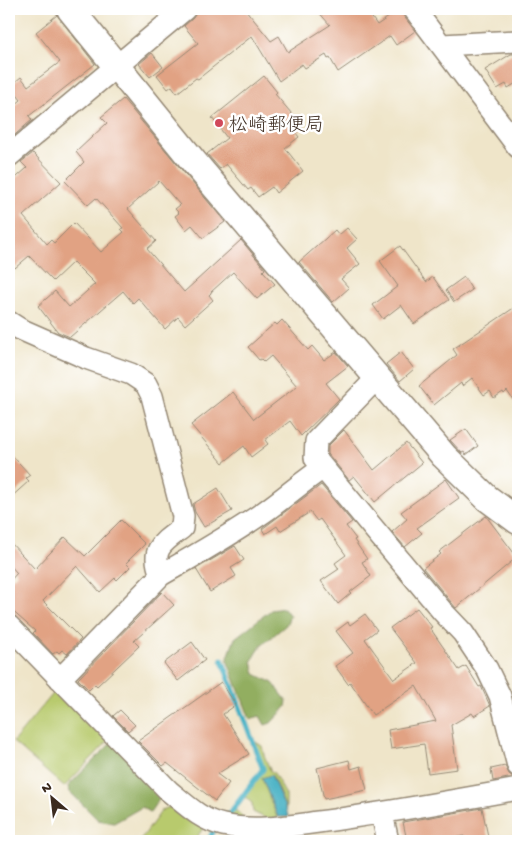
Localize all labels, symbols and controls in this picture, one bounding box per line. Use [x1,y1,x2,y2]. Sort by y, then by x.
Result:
place label: 松崎郵便局 [229,114,324,138]
marker: 松崎郵便局 [213,117,225,129]
north arrow [28,772,78,822]
text: N [39,779,55,798]

